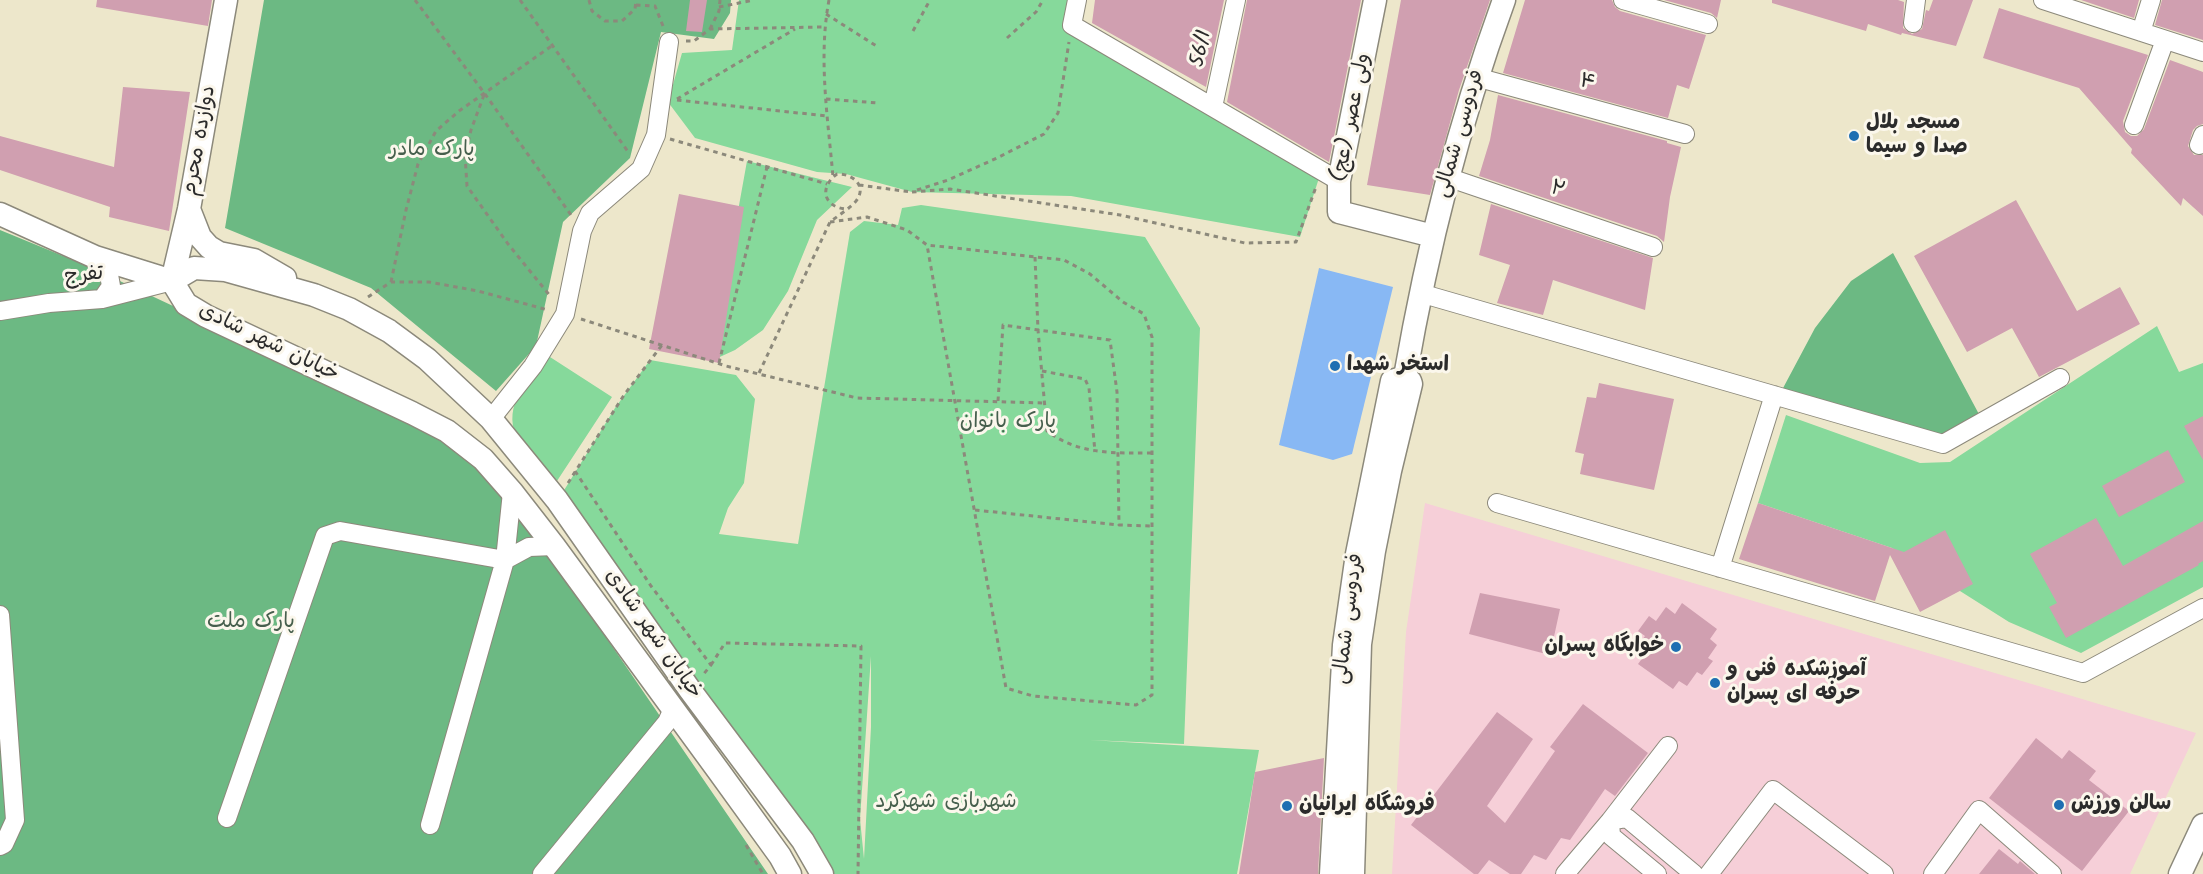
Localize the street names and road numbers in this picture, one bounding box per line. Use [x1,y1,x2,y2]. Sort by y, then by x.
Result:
street label: 56/1 [1187,28,1219,70]
street label: ولی عصر (عج) [1328,51,1378,185]
street label: فردوسی شمالی [1431,67,1491,201]
street label: ۴ [1576,70,1598,98]
street label: دوازده محرم [179,84,223,198]
street label: ۲ [1546,177,1568,205]
street label: تفرج [63,262,105,292]
street label: خیابان شهر شادی [194,299,342,389]
street label: فردوسی شمالی [1329,552,1371,686]
street label: خیابان شهر شادی [598,565,706,705]

